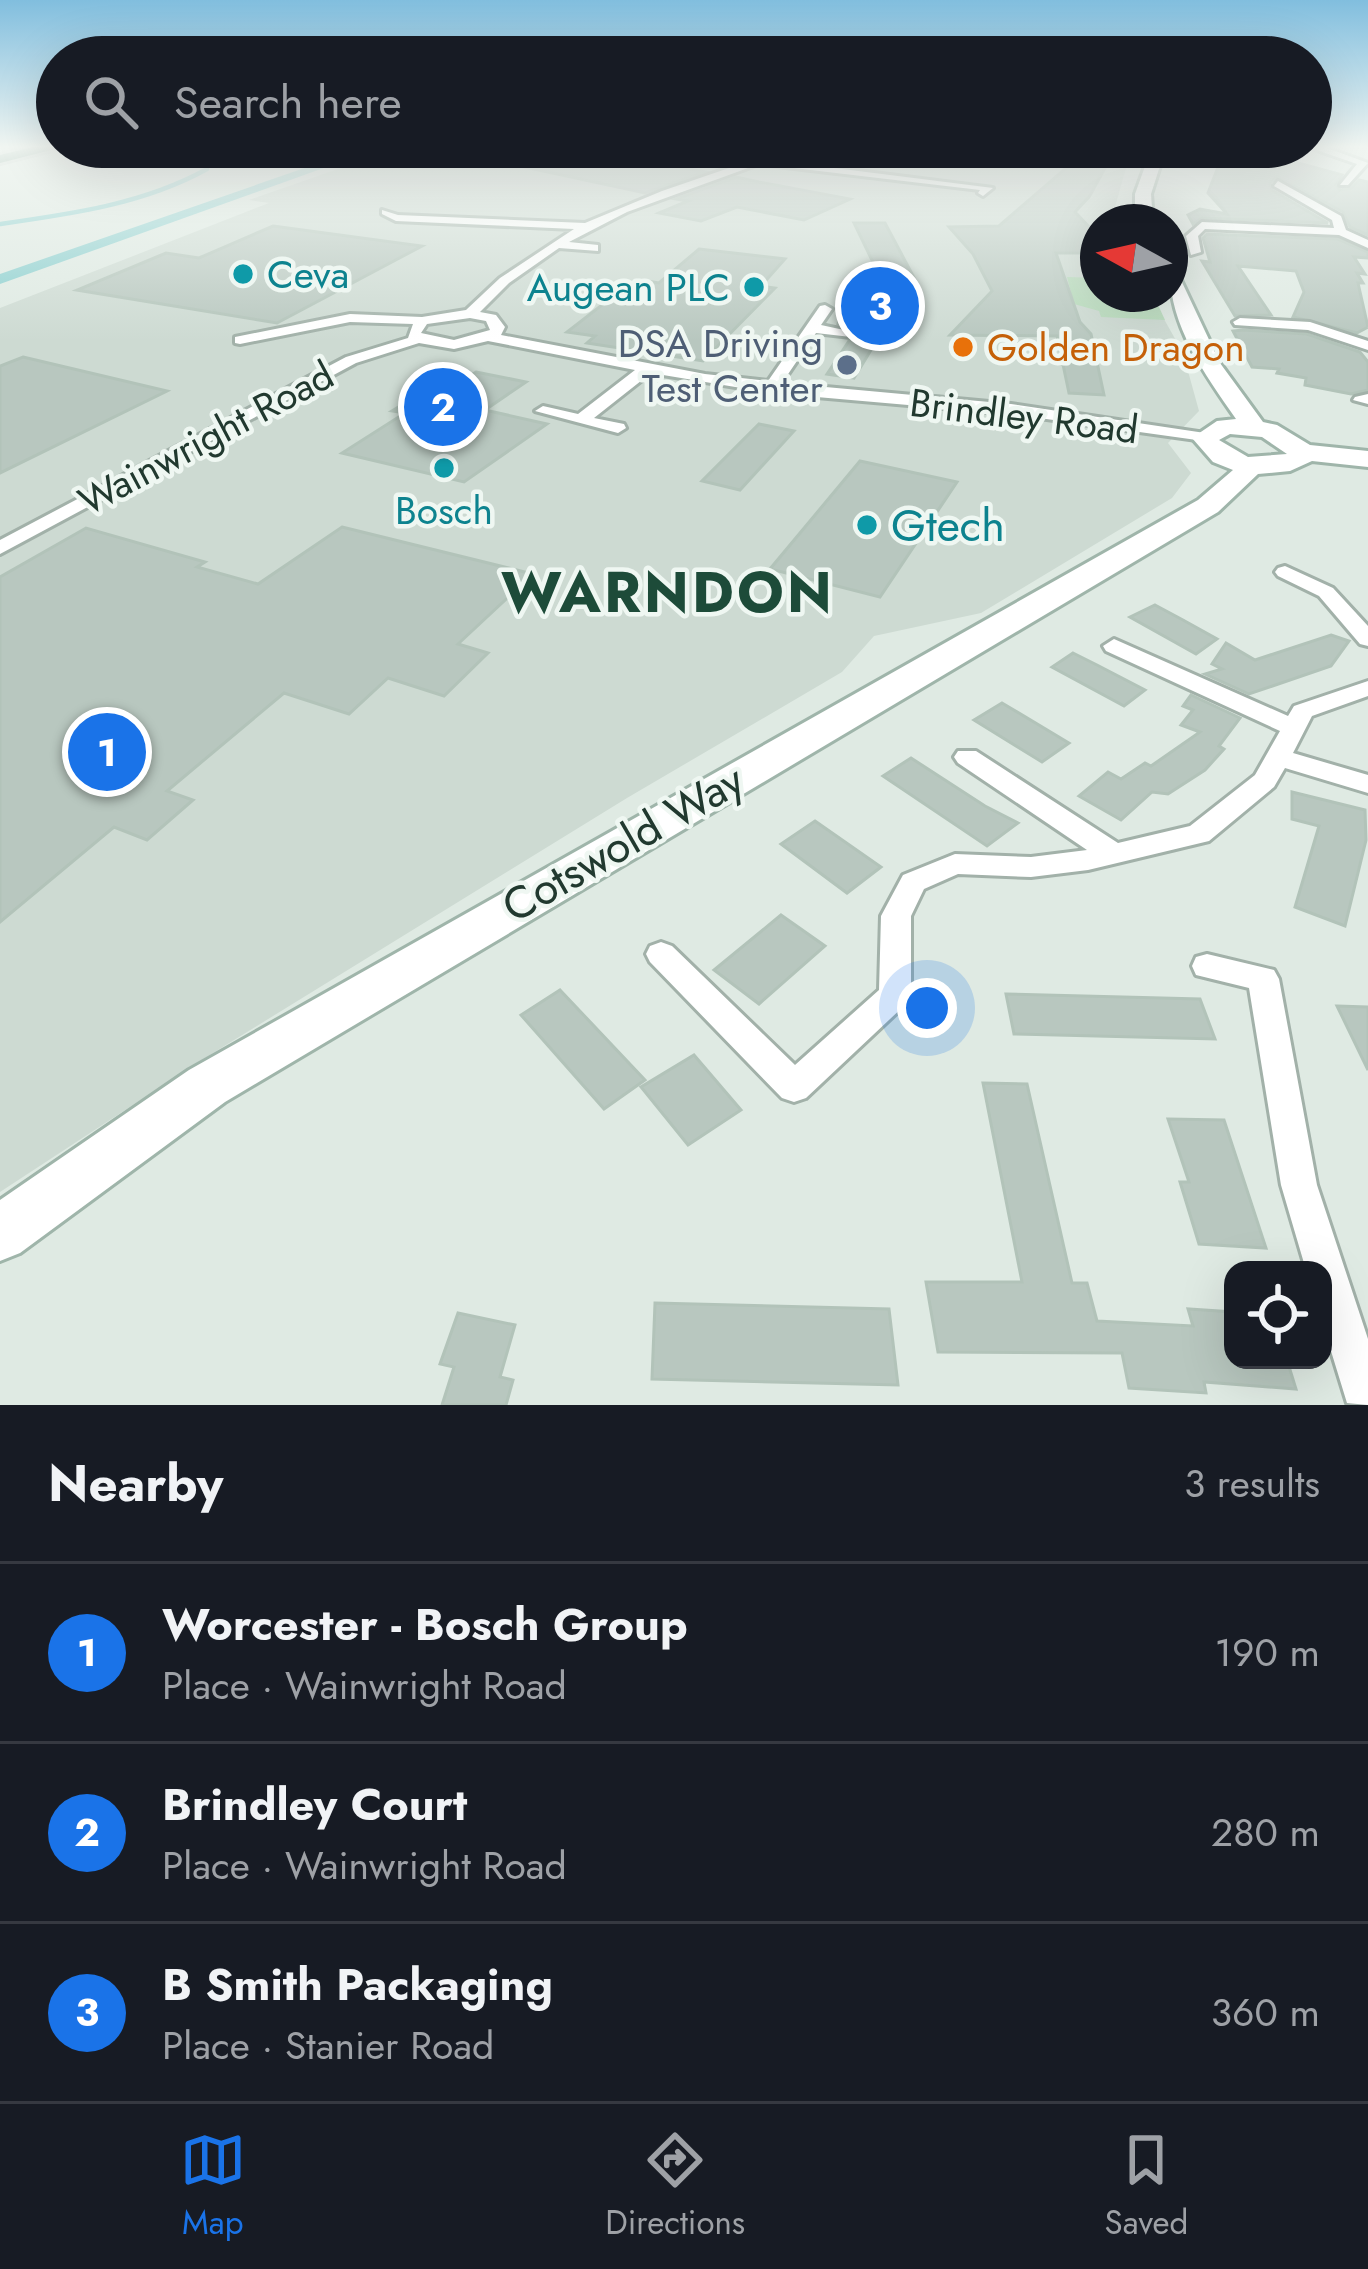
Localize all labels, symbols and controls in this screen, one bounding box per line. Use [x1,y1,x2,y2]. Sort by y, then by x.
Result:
search box [36,36,1332,168]
icon: search [78,69,144,135]
text: Search here [174,70,402,135]
north arrow [1080,204,1188,312]
place label: Ceva [267,246,349,303]
place label: Augean PLC [527,259,730,316]
marker: Ceva [230,261,256,287]
pin: 3 [841,261,919,351]
marker: Augean PLC [741,274,767,300]
place label: DSA Driving Test Center [618,315,824,417]
place label: Golden Dragon [987,319,1245,376]
marker: Golden Dragon [950,334,976,360]
street label: Wainwright Road [68,347,344,529]
marker: DSA Driving Test Center [834,352,860,378]
pin: 2 [404,362,482,452]
street label: Brindley Road [907,374,1141,458]
marker: Bosch [431,455,457,481]
place label: Bosch [395,482,493,539]
place label: Gtech [891,493,1005,558]
marker: Gtech [854,512,880,538]
district label: WARNDON [501,551,835,633]
pin: 1 [68,707,146,797]
street label: Cotswold Way [490,747,756,938]
your location [897,978,957,1038]
map controls [1224,1261,1332,1369]
button: locate [1224,1261,1332,1369]
text: Nearby [48,1446,223,1520]
text: 3 results [1184,1455,1320,1512]
text: Worcester - Bosch Group [162,1592,688,1657]
text: 1 [77,1624,97,1681]
text: 190 m [1214,1624,1320,1681]
text: Place · Wainwright Road [162,1657,567,1714]
text: Brindley Court [162,1772,467,1837]
text: 2 [74,1804,100,1861]
text: 280 m [1211,1804,1320,1861]
text: Place · Wainwright Road [162,1837,567,1894]
text: B Smith Packaging [162,1952,553,2017]
text: 3 [75,1984,99,2041]
text: 360 m [1211,1984,1320,2041]
text: Place · Stanier Road [162,2017,494,2074]
tab: Map [180,2127,246,2246]
tab: Directions [605,2127,745,2246]
tab: Saved [1105,2127,1188,2246]

